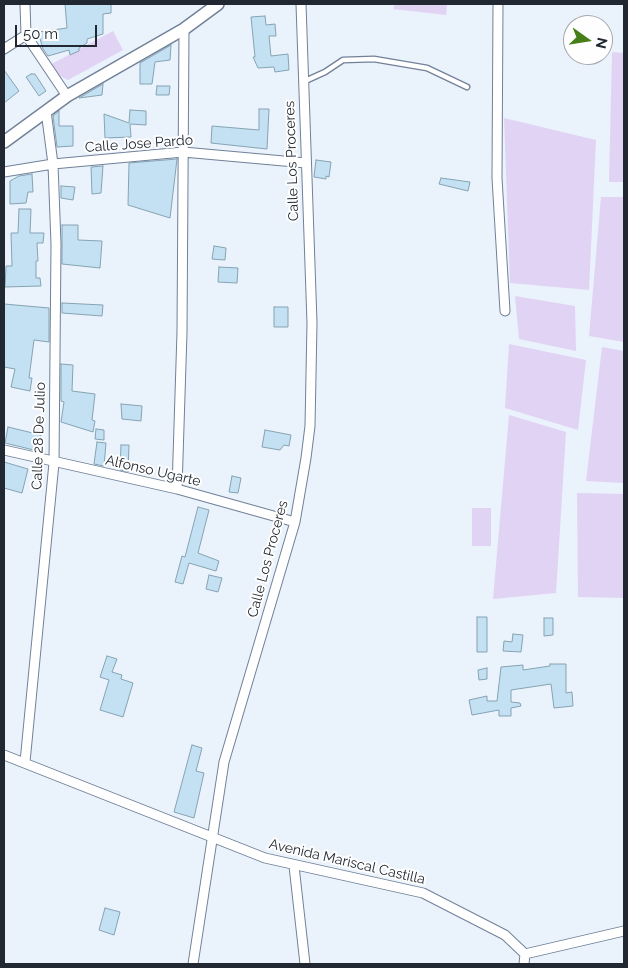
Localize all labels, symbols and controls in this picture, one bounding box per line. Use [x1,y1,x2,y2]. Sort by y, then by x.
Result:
scale bar [18,15,100,47]
north arrow [563,15,613,65]
text: 50 m [23,25,58,43]
text: N [593,36,611,50]
street label: Calle Los Proceres [282,100,302,222]
street label: Calle Jose Pardo [84,132,194,156]
street label: Calle 28 De Julio [29,382,49,490]
street label: Alfonso Ugarte [104,452,202,490]
street label: Calle Los Proceres [244,499,292,619]
street label: Avenida Mariscal Castilla [267,836,427,888]

